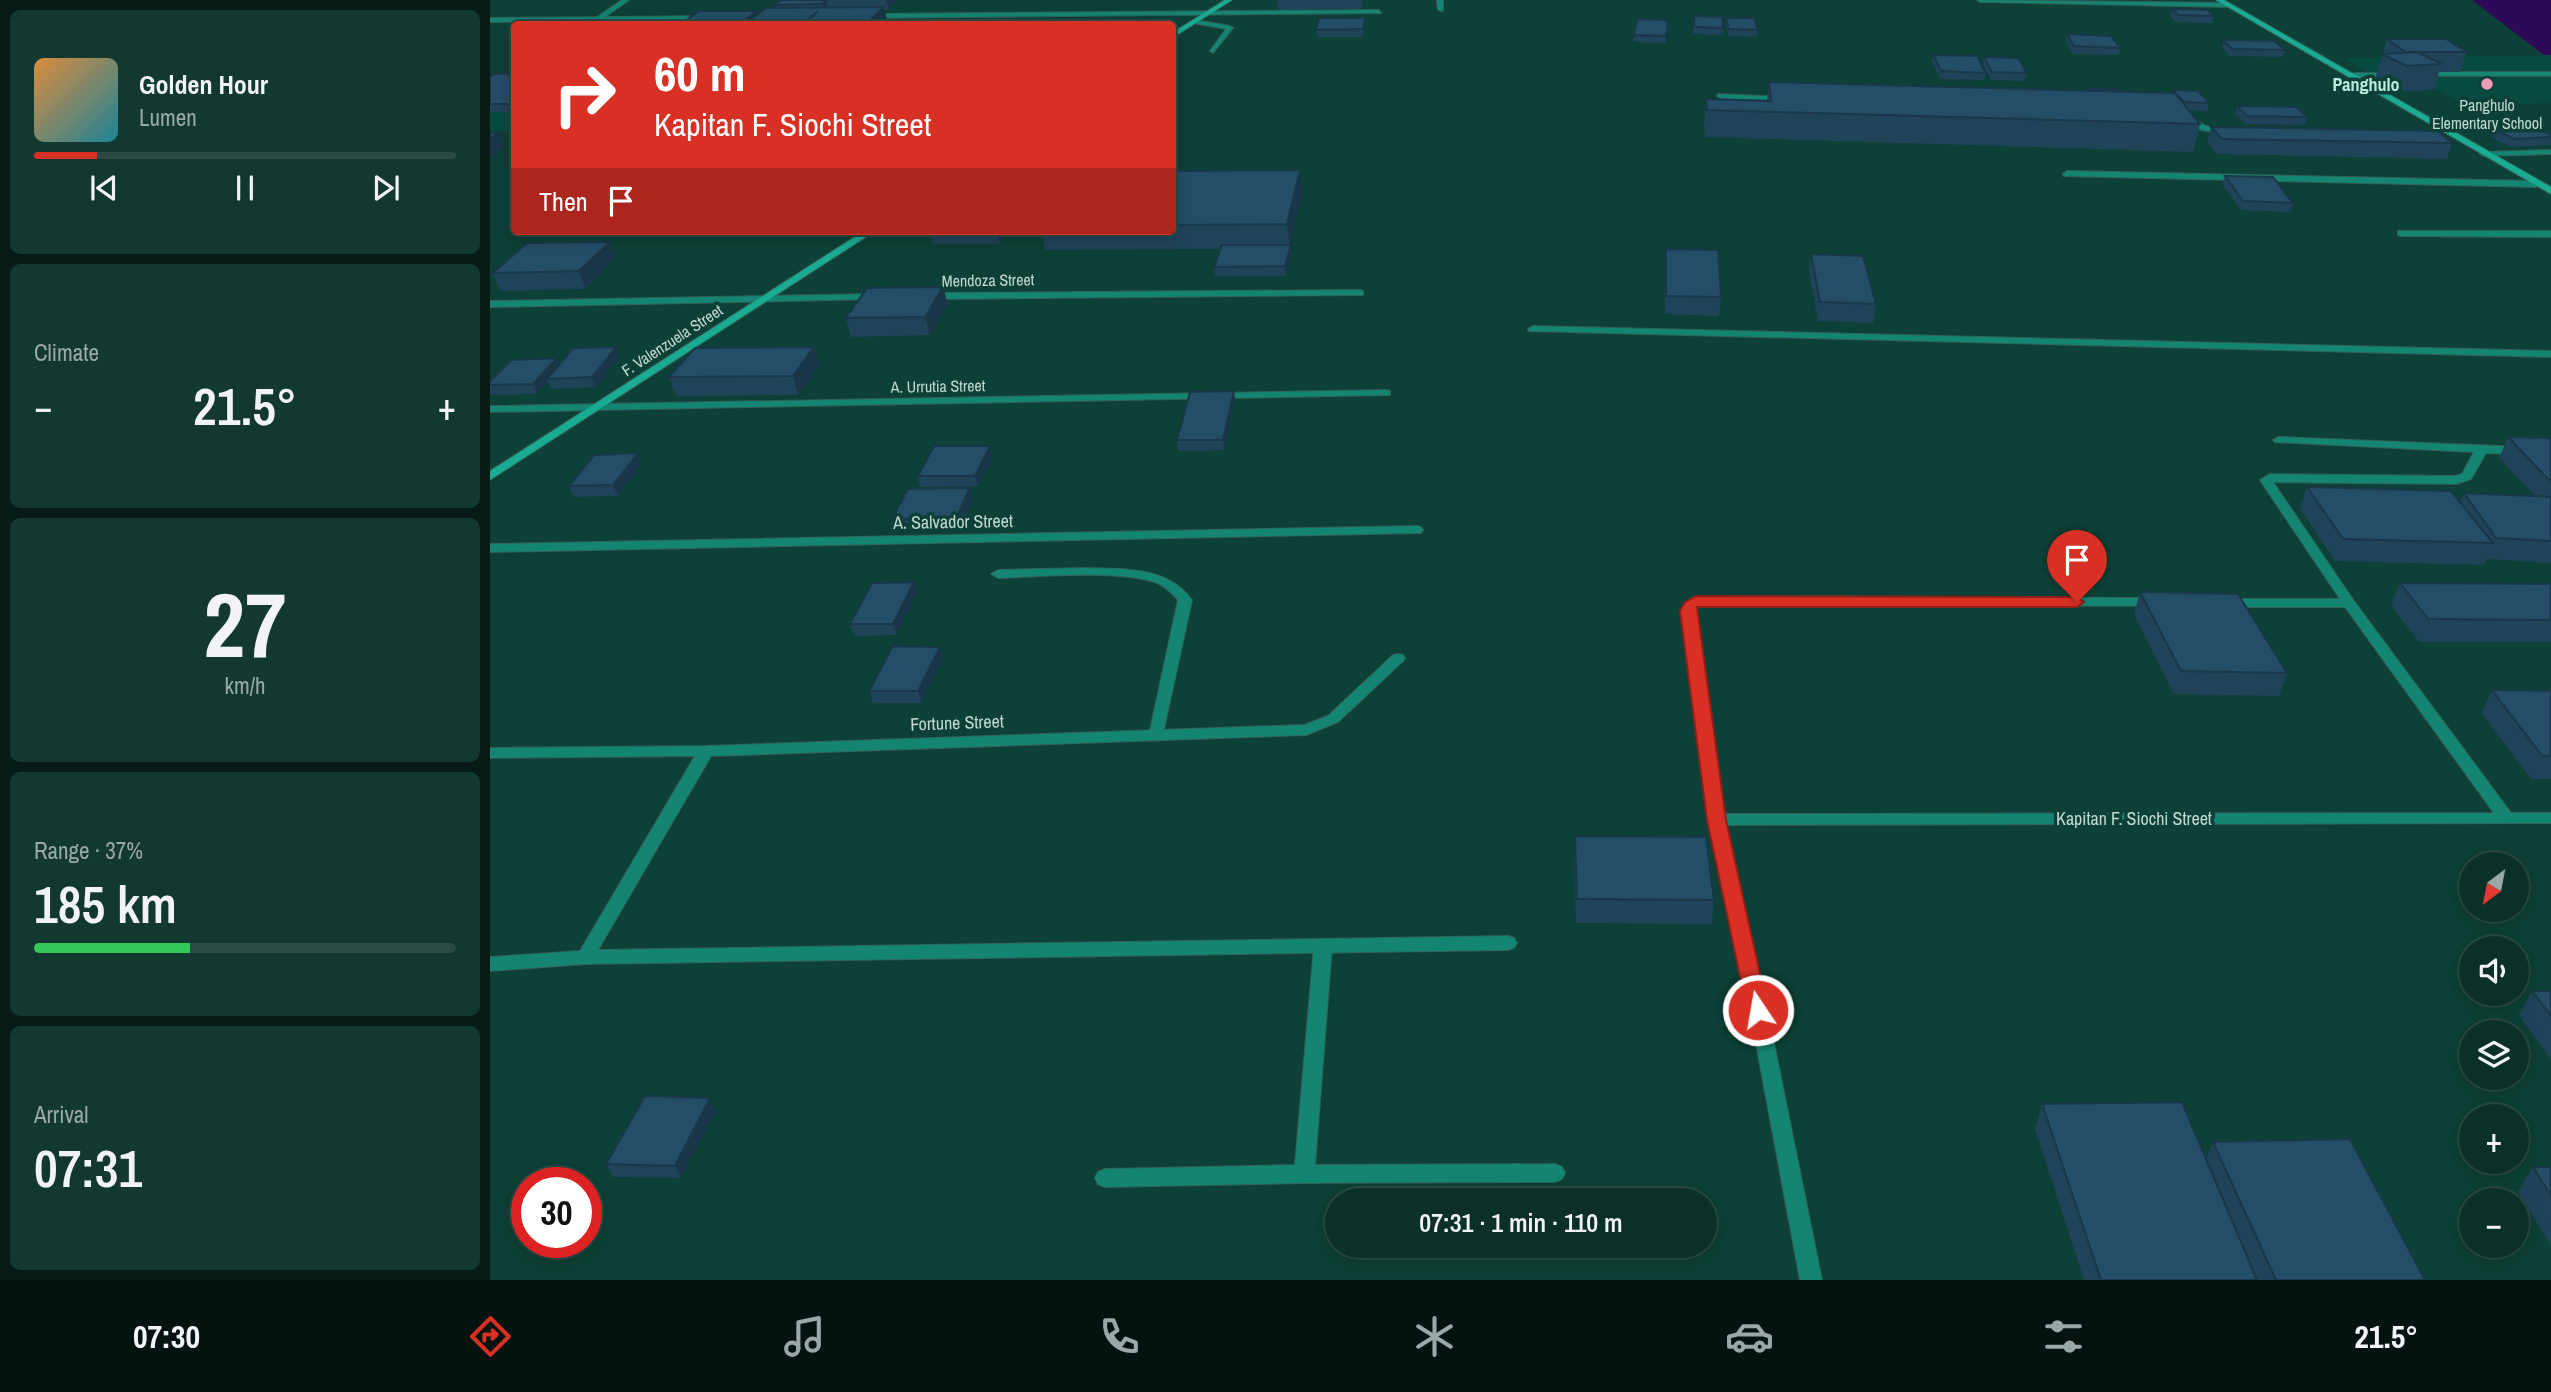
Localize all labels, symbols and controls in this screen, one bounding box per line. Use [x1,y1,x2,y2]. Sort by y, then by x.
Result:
text: 60 m [654,40,746,106]
icon: right [539,49,630,140]
text: Golden Hour [139,67,268,102]
district label: Panghulo [2332,72,2400,97]
marker: Panghulo Elementary School [2479,76,2495,92]
place label: Panghulo Elementary School [2432,94,2542,134]
text: Lumen [139,102,197,133]
text: Kapitan F. Siochi Street [654,103,931,146]
icon: previous [85,169,123,207]
icon: pause [226,169,264,207]
icon: next [367,169,405,207]
icon: arrive [602,182,640,220]
text: Then [539,184,588,219]
street label: Mendoza Street [942,268,1035,292]
street label: F. Valenzuela Street [617,299,727,381]
text: Climate [34,337,99,368]
text: 21.5° [193,371,297,441]
street label: A. Urrutia Street [889,374,986,398]
text: − [34,381,52,432]
text: + [438,381,456,432]
street label: A. Salvador Street [892,508,1013,535]
pin [2047,530,2107,602]
icon: arrive [2058,541,2096,579]
text: 27 [204,563,287,685]
text: km/h [225,670,265,701]
street label: Fortune Street [910,708,1004,737]
street label: Kapitan F. Siochi Street [2056,806,2212,831]
text: Range · 37% [34,835,143,866]
north arrow [2459,852,2529,922]
map controls [2459,852,2529,1258]
text: 185 km [34,869,177,939]
button: sound [2459,936,2529,1006]
position arrow [1721,973,1795,1047]
button: layers [2459,1020,2529,1090]
text: Arrival [34,1099,89,1130]
button: + [2459,1104,2529,1174]
text: 07:31 [34,1133,142,1203]
speed limit sign: 30 [511,1167,602,1258]
button: − [2459,1188,2529,1258]
text: 07:31 · 1 min · 110 m [1419,1205,1623,1240]
icon: directions [466,1312,515,1361]
icon: music [780,1312,829,1361]
icon: phone [1095,1312,1144,1361]
icon: climate [1410,1312,1459,1361]
icon: car [1725,1312,1774,1361]
icon: filters [2039,1312,2088,1361]
text: 07:30 [133,1315,200,1358]
text: 21.5° [2354,1315,2418,1358]

